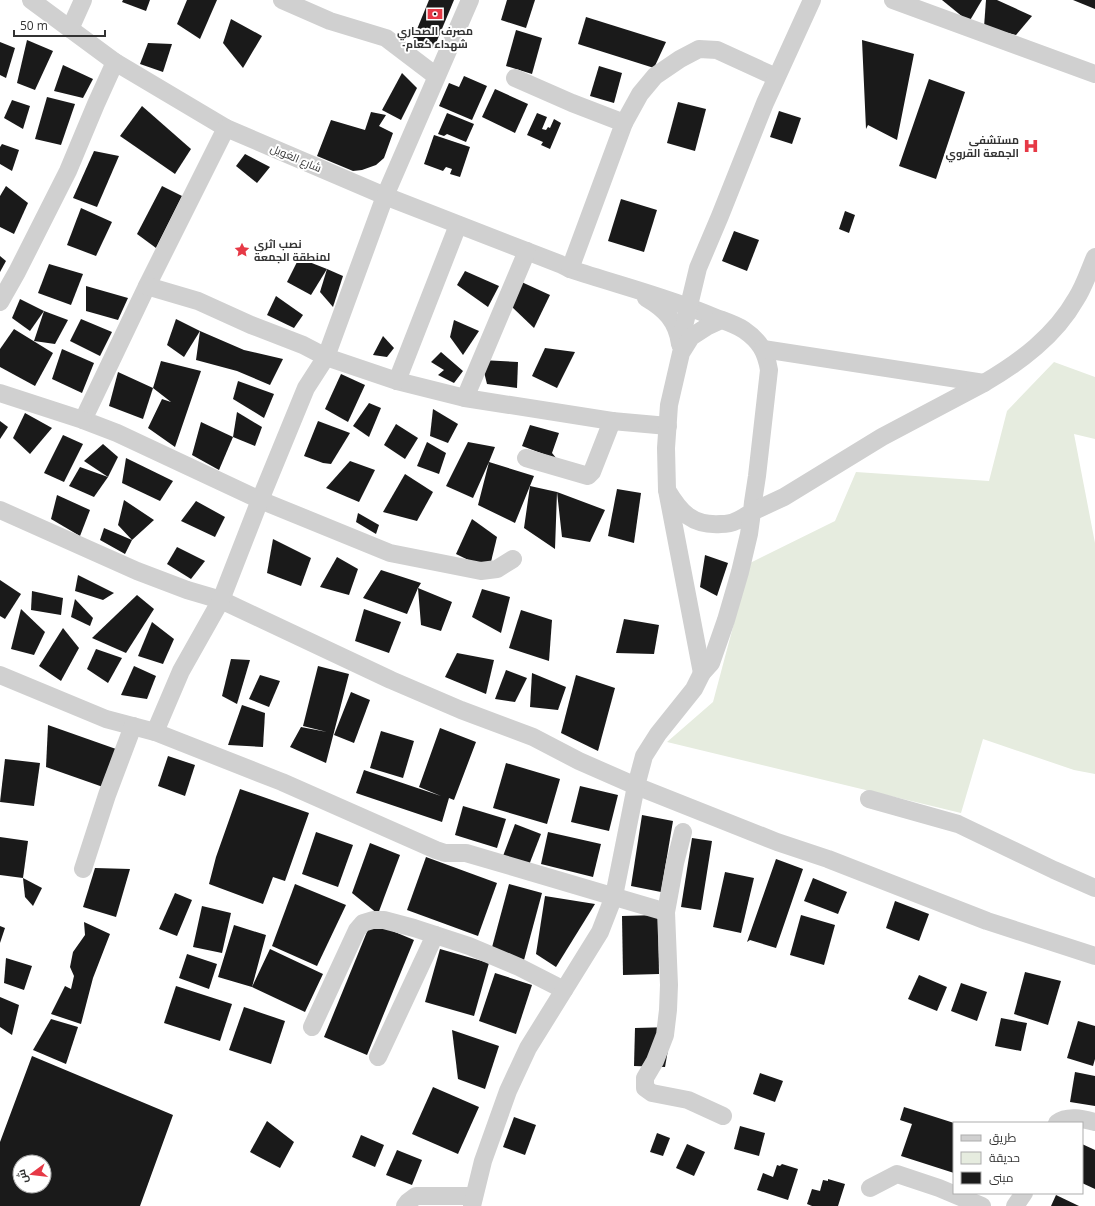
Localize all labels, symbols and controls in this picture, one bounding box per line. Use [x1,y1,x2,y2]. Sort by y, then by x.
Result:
bank icon: مصرف الصحاري -شهداء كعام [426,5,444,23]
scale bar [14,12,105,38]
text: 50 m [20,17,48,34]
place label: مصرف الصحاري -شهداء كعام [397,23,473,52]
place label: مستشفى الجمعة القروي [945,132,1019,163]
hospital icon: مستشفى الجمعة القروي [1022,137,1040,155]
street label: شارع الغويل [268,140,324,176]
place label: نصب اثري لمنطقة الجمعة [254,236,330,264]
place icon: نصب اثري لمنطقة الجمعة [233,241,251,259]
legend [953,1122,1083,1194]
text: طريق [989,1129,1017,1146]
text: حديقة [989,1149,1020,1166]
north arrow [12,1154,52,1194]
text: ش [13,1168,31,1185]
text: مبنى [989,1169,1014,1186]

